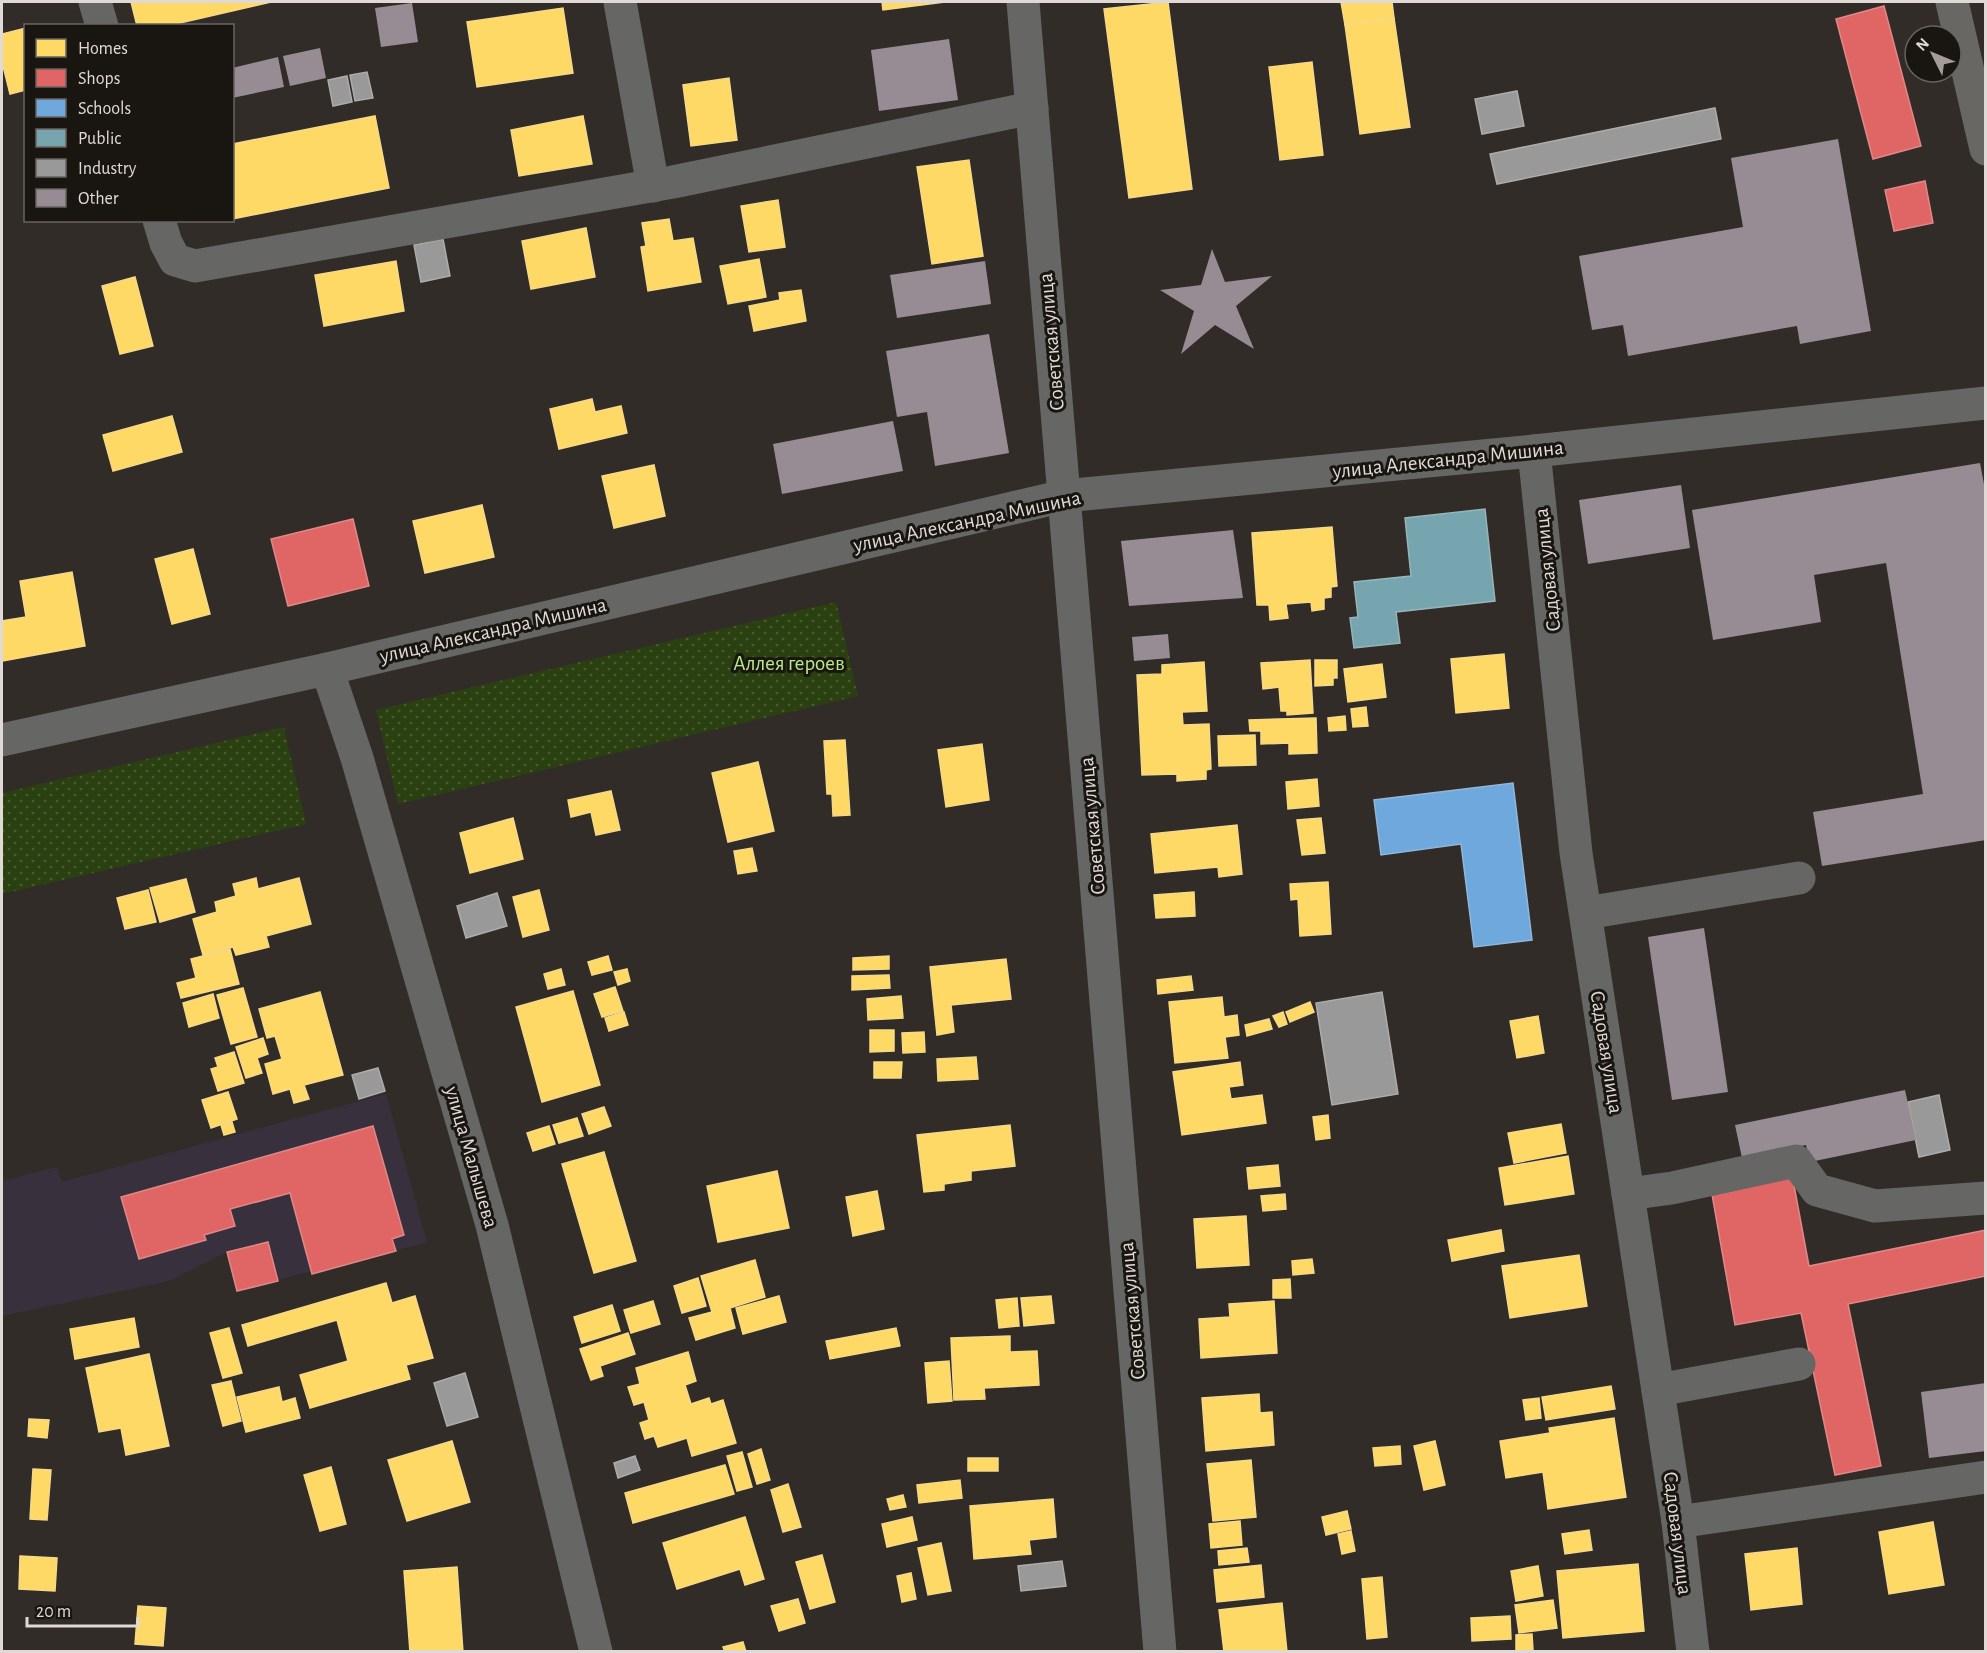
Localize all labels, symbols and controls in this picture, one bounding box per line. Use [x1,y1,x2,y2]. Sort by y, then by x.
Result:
legend [24,24,234,222]
north arrow [1903,24,1963,84]
text: N [1913,35,1932,54]
text: Homes [78,40,128,58]
text: Shops [78,70,120,88]
text: Schools [78,100,131,118]
text: Public [78,130,121,148]
text: Industry [78,160,137,178]
text: Other [78,190,119,208]
street label: Советская улица [1035,272,1068,412]
street label: улица Александра Мишина [1331,437,1565,482]
street label: улица Александра Мишина [850,487,1083,556]
street label: Садовая улица [1531,507,1564,633]
street label: улица Александра Мишина [377,594,609,667]
park label: Аллея героев [733,653,845,674]
street label: Советская улица [1076,756,1109,896]
street label: Садовая улица [1586,989,1627,1116]
street label: улица Малышева [441,1083,502,1231]
street label: Советская улица [1116,1241,1149,1381]
street label: Садовая улица [1660,1470,1696,1596]
scale bar [27,1590,138,1628]
text: 20 m [36,1603,71,1621]

